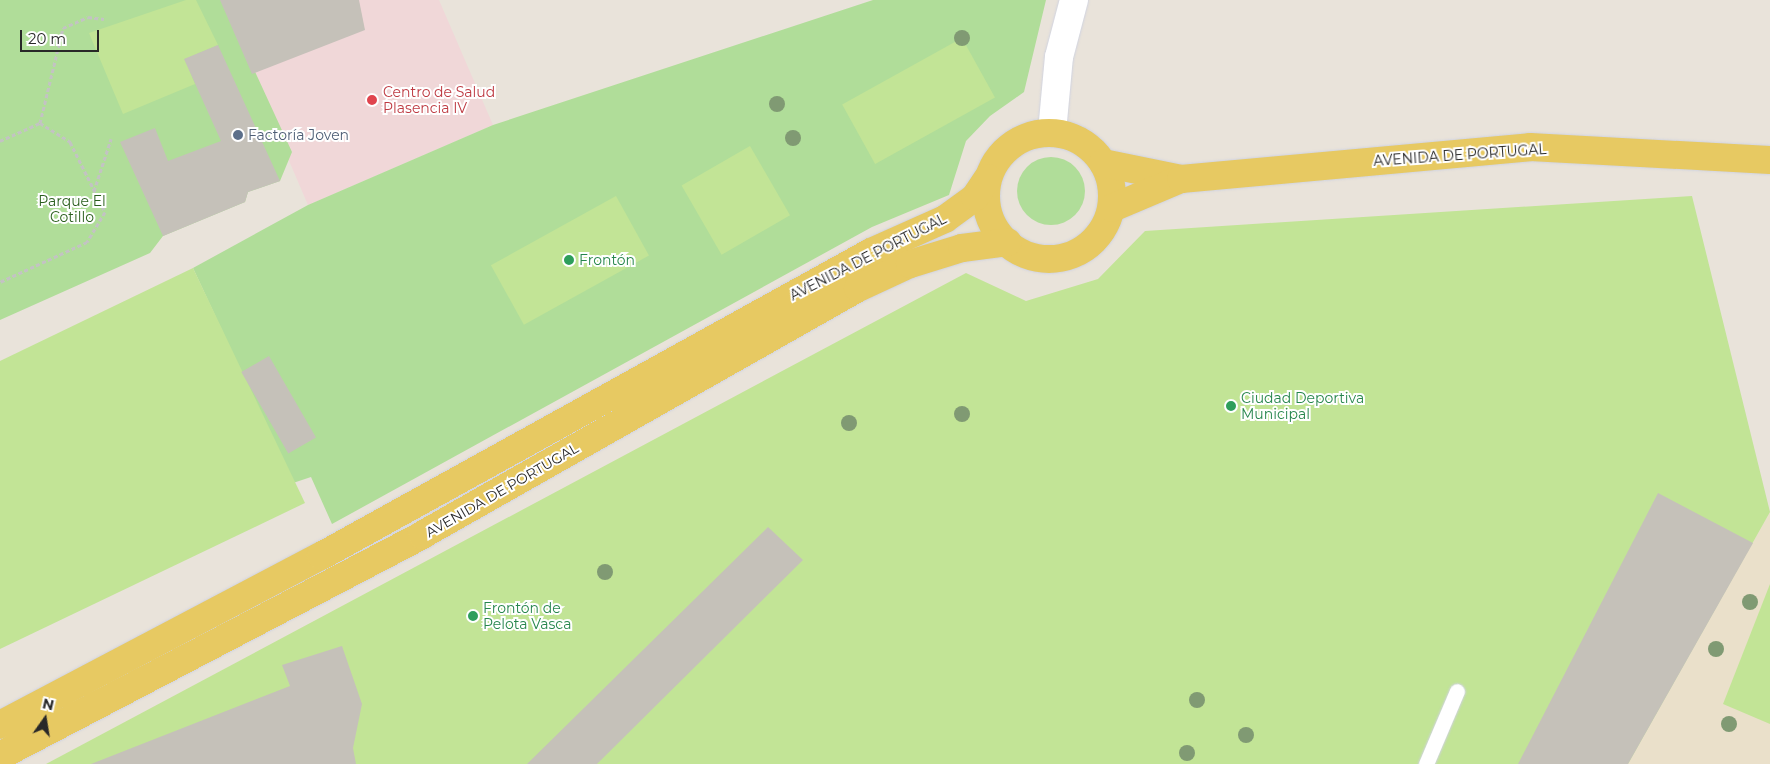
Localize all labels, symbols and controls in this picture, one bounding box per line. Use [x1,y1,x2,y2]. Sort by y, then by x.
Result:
scale bar [22,20,101,52]
text: 20 m [28,29,66,48]
place label: Centro de Salud Plasencia IV [383,84,495,116]
marker: Centro de Salud Plasencia IV [365,93,379,107]
place label: Factoría Joven [248,127,349,143]
marker: Factoría Joven [232,129,244,141]
street label: AVENIDA DE PORTUGAL [1373,141,1547,169]
park label: Parque El Cotillo [38,193,106,226]
street label: AVENIDA DE PORTUGAL [787,210,949,304]
place label: Frontón [579,252,635,268]
marker: Frontón [563,254,575,266]
place label: Ciudad Deportiva Municipal [1241,390,1364,422]
marker: Ciudad Deportiva Municipal [1225,400,1237,412]
street label: AVENIDA DE PORTUGAL [423,439,581,541]
place label: Frontón de Pelota Vasca [483,600,571,632]
marker: Frontón de Pelota Vasca [467,610,479,622]
north arrow [20,694,70,744]
text: N [41,694,56,714]

